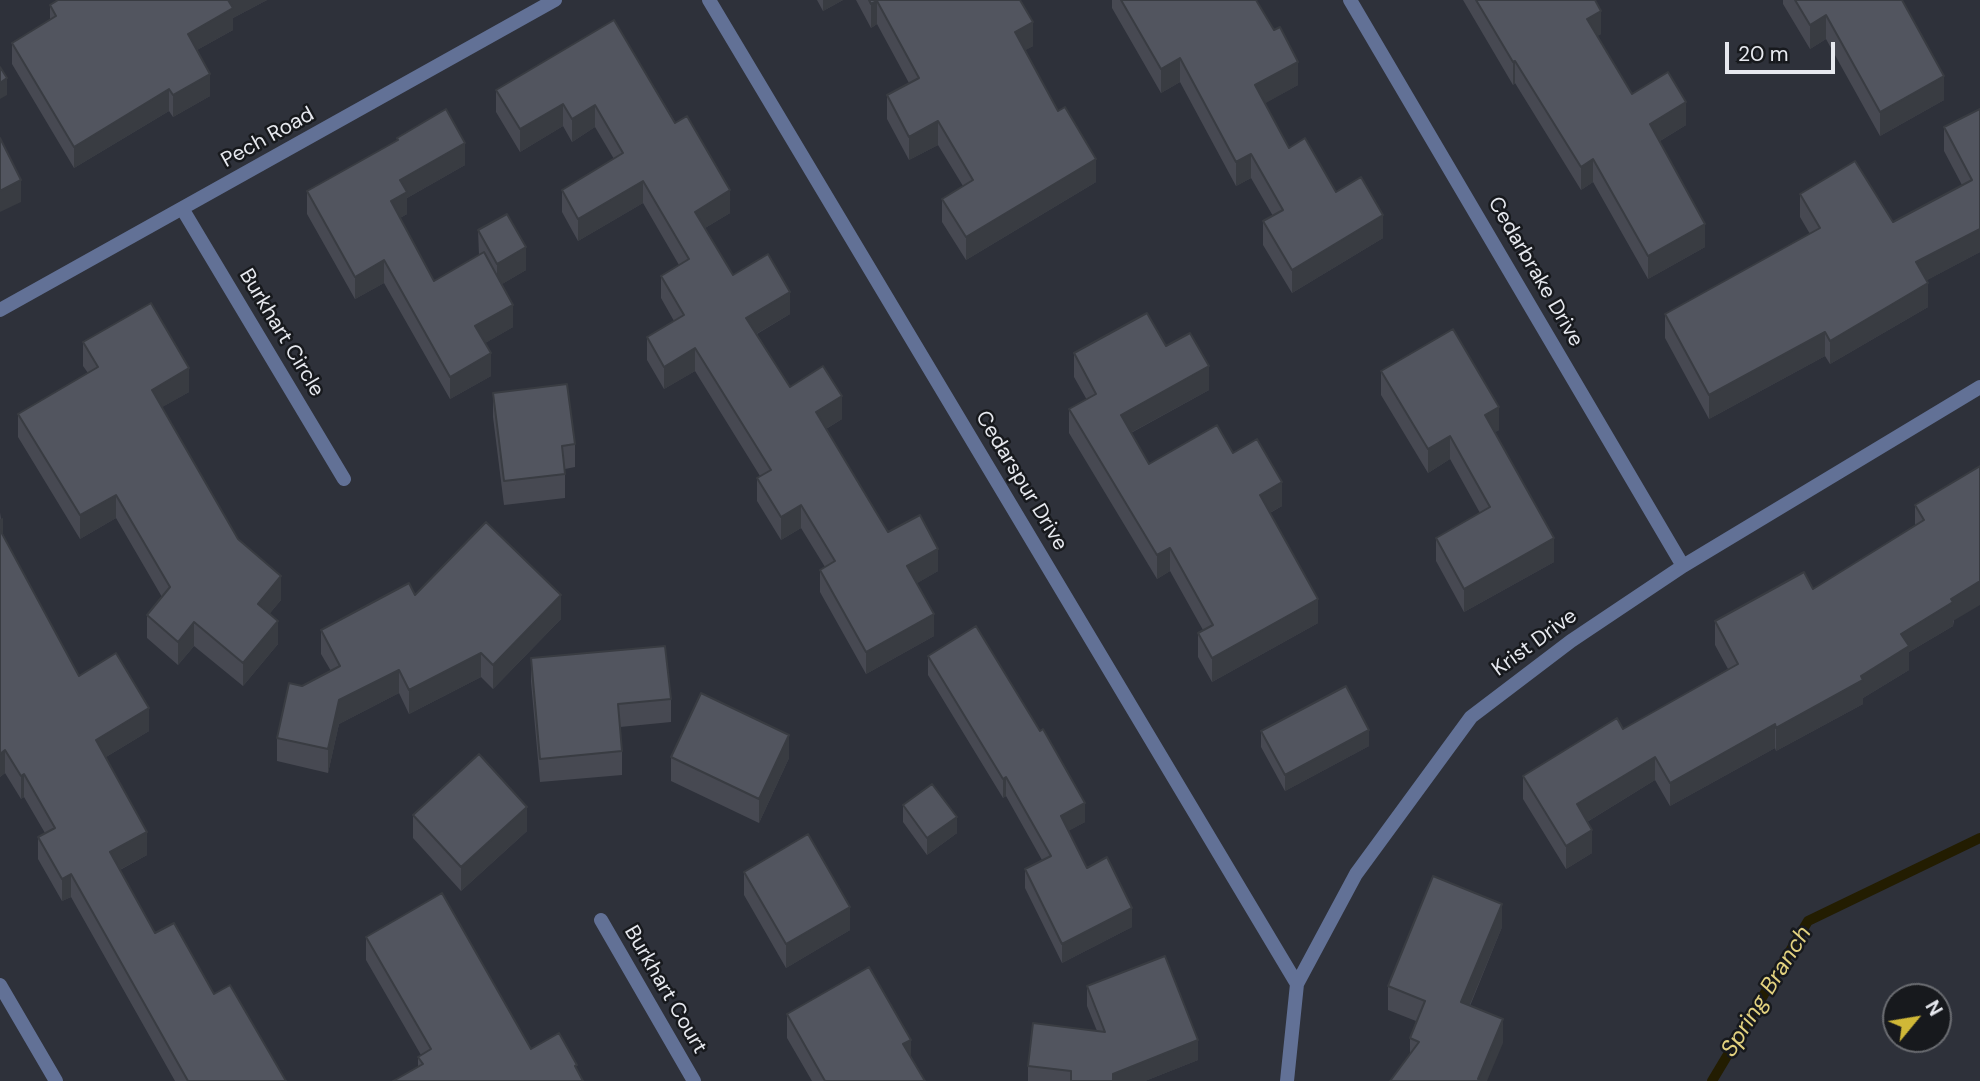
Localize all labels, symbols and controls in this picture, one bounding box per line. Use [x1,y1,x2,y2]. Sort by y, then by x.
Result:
scale bar [1728,28,1838,72]
text: 20 m [1738,40,1789,68]
street label: Pech Road [217,102,319,174]
street label: Cedarbrake Drive [1482,193,1588,351]
street label: Burkhart Circle [233,265,329,401]
street label: Cedarspur Drive [969,407,1073,555]
street label: Krist Drive [1488,604,1582,682]
street label: Burkhart Court [618,921,712,1059]
water label: Spring Branch [1716,922,1818,1062]
north arrow [1882,983,1952,1053]
text: N [1920,996,1948,1020]

